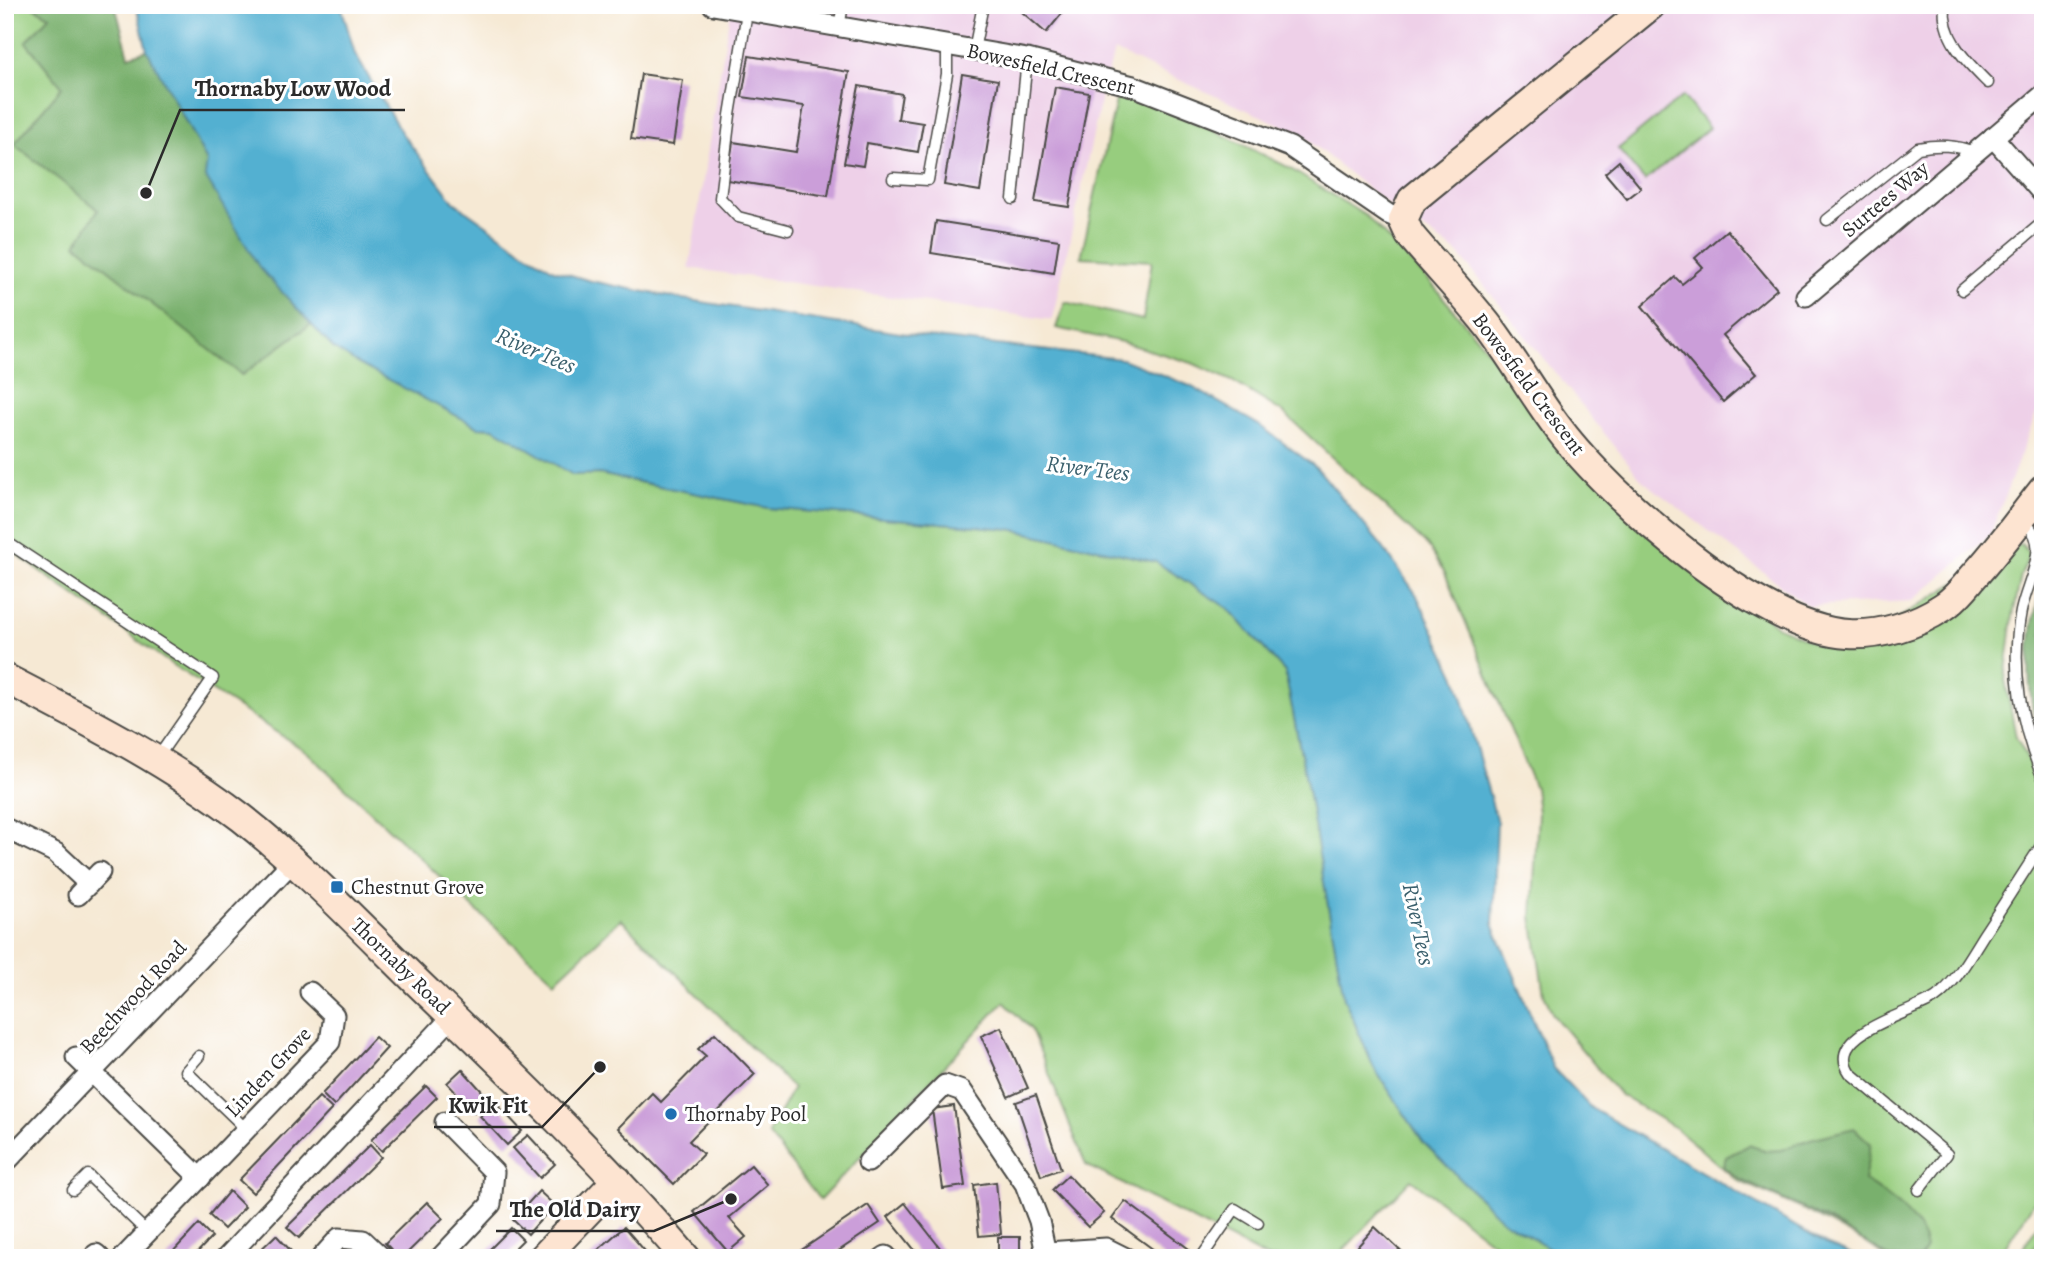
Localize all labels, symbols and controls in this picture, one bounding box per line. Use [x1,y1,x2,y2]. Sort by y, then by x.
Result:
street label: Bowesfield Crescent [964,36,1138,102]
callout: Thornaby Low Wood [180,66,405,110]
text: Thornaby Low Wood [195,73,392,104]
street label: Surtees Way [1836,154,1935,244]
street label: Bowesfield Crescent [1466,307,1592,461]
water label: River Tees [491,320,581,381]
water label: River Tees [1045,448,1132,489]
place label: Chestnut Grove [351,873,484,901]
marker: Chestnut Grove [329,879,345,895]
water label: River Tees [1395,880,1442,968]
street label: Thornaby Road [345,911,457,1021]
street label: Beechwood Road [73,934,193,1060]
street label: Linden Grove [219,1021,317,1123]
callout: Kwik Fit [434,1083,542,1127]
text: Kwik Fit [448,1090,528,1121]
place label: Thornaby Pool [685,1100,806,1128]
marker: Thornaby Pool [663,1106,679,1122]
callout: The Old Dairy [496,1187,654,1231]
text: The Old Dairy [510,1194,641,1225]

